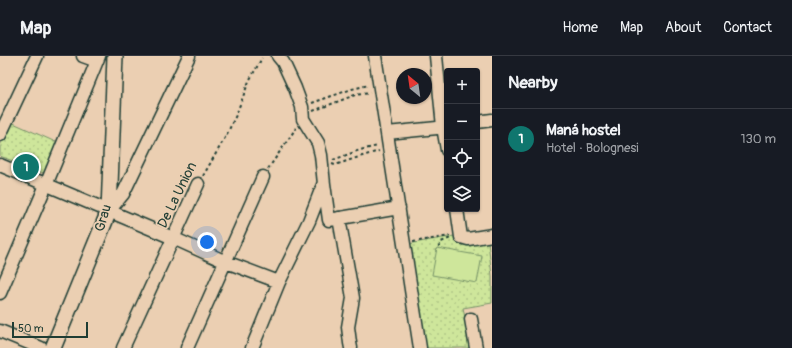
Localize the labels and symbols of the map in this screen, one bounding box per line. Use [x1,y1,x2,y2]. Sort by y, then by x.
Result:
north arrow [396,68,432,104]
pin: 1 [13,152,39,182]
street label: De La Union [154,159,200,231]
street label: Grau [91,202,115,234]
your location [197,232,217,252]
scale bar [12,320,88,339]

